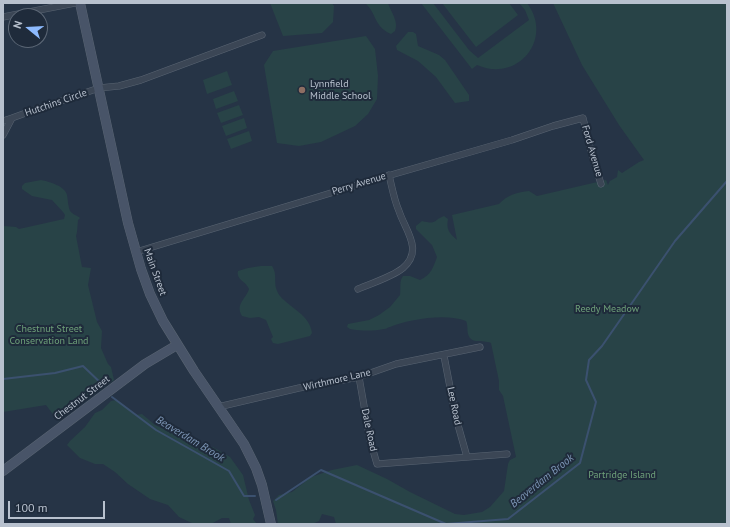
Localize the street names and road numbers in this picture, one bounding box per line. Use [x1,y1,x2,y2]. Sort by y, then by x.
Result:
street label: Hutchins Circle [23,87,89,119]
street label: Ford Avenue [579,124,605,178]
street label: Perry Avenue [331,170,387,198]
street label: Main Street [141,247,169,297]
street label: Wirthmore Lane [302,366,372,394]
street label: Chestnut Street [52,373,112,423]
street label: Lee Road [444,386,464,426]
street label: Dale Road [359,408,379,452]

